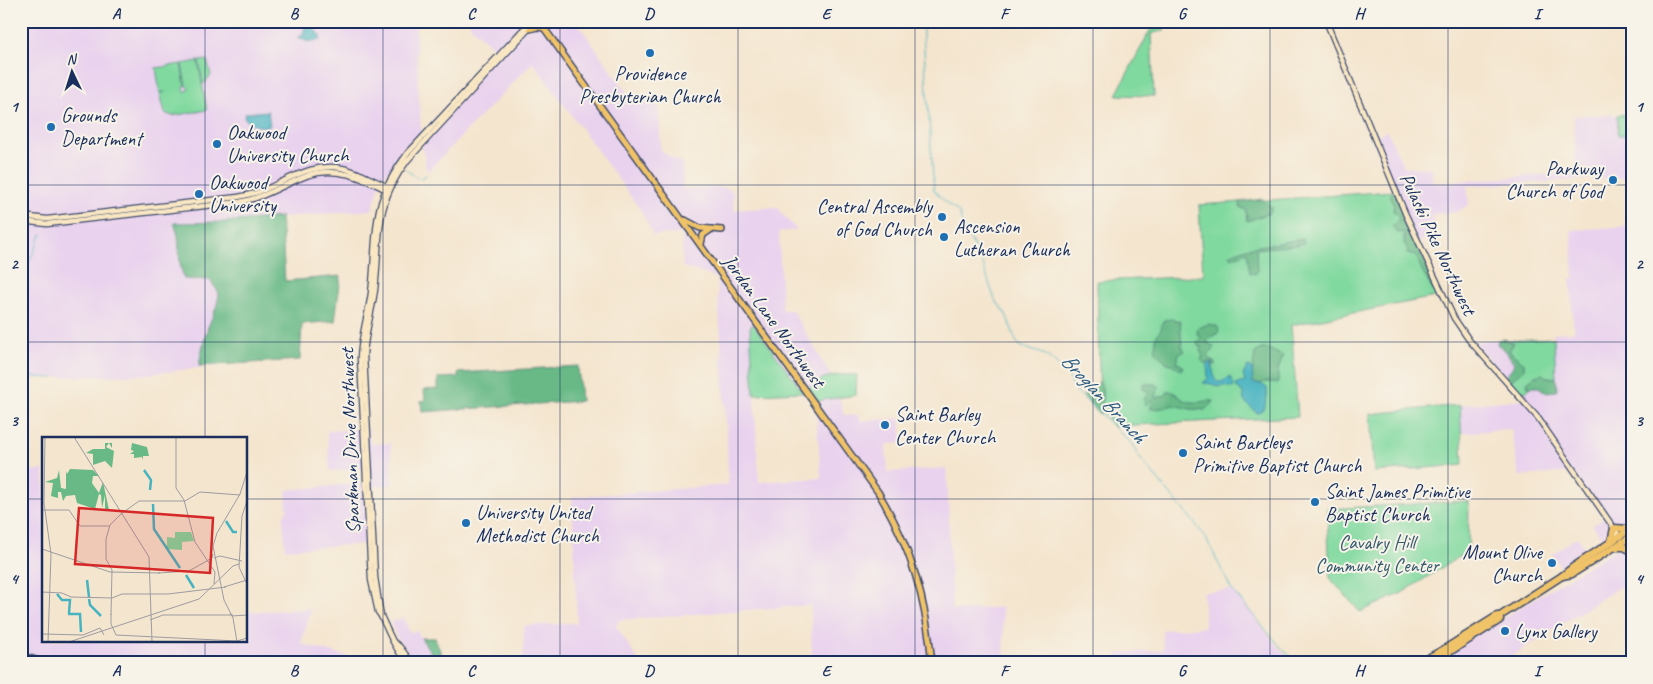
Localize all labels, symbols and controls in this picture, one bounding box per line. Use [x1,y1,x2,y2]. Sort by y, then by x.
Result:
text: A [112,4,122,24]
text: B [290,4,300,24]
text: C [467,4,477,24]
text: D [644,4,655,24]
text: E [822,4,833,24]
text: F [1000,4,1011,24]
text: G [1178,4,1188,24]
text: H [1354,4,1366,24]
text: I [1534,4,1544,24]
marker: Providence Presbyterian Church [644,47,656,59]
north arrow [48,48,98,98]
text: N [66,51,78,68]
place label: Providence Presbyterian Church [579,61,722,109]
text: 1 [10,97,19,117]
text: 1 [1635,97,1644,117]
place label: Grounds Department [61,103,145,151]
place label: Oakwood University Church [227,120,350,168]
marker: Grounds Department [45,121,57,133]
marker: Oakwood University Church [211,138,223,150]
place label: Parkway Church of God [1506,156,1606,204]
street label: Pulaski Pike Northwest [1394,169,1483,321]
place label: Oakwood University [209,170,278,218]
marker: Parkway Church of God [1607,174,1619,186]
marker: Oakwood University [193,188,205,200]
place label: Central Assembly of God Church [817,194,934,242]
marker: Central Assembly of God Church [936,211,948,223]
place label: Ascension Lutheran Church [954,214,1071,262]
marker: Ascension Lutheran Church [938,231,950,243]
street label: Jordan Lane Northwest [717,249,832,394]
text: 2 [10,254,19,274]
text: 2 [1635,254,1644,274]
street label: Sparkman Drive Northwest [334,345,366,534]
water label: Broglan Branch [1056,348,1153,449]
place label: Saint Barley Center Church [895,402,997,450]
text: 3 [10,411,19,431]
text: 3 [1635,411,1644,431]
marker: Saint Barley Center Church [879,419,891,431]
place label: Saint Bartleys Primitive Baptist Church [1193,430,1362,478]
inset map [42,437,248,642]
marker: Saint Bartleys Primitive Baptist Church [1177,447,1189,459]
place label: Saint James Primitive Baptist Church [1325,479,1471,527]
marker: Saint James Primitive Baptist Church [1309,496,1321,508]
place label: University United Methodist Church [476,500,600,548]
marker: University United Methodist Church [460,517,472,529]
park label: Cavalry Hill Community Center [1315,530,1441,578]
place label: Mount Olive Church [1463,540,1544,588]
marker: Mount Olive Church [1546,557,1558,569]
text: 4 [10,569,19,589]
text: 4 [1635,569,1644,589]
place label: Lynx Gallery [1515,619,1599,644]
marker: Lynx Gallery [1499,625,1511,637]
text: A [112,661,122,681]
text: B [290,661,300,681]
text: C [467,661,477,681]
text: D [644,661,655,681]
text: E [822,661,833,681]
text: F [1000,661,1011,681]
text: G [1178,661,1188,681]
text: H [1354,661,1366,681]
text: I [1534,661,1544,681]

